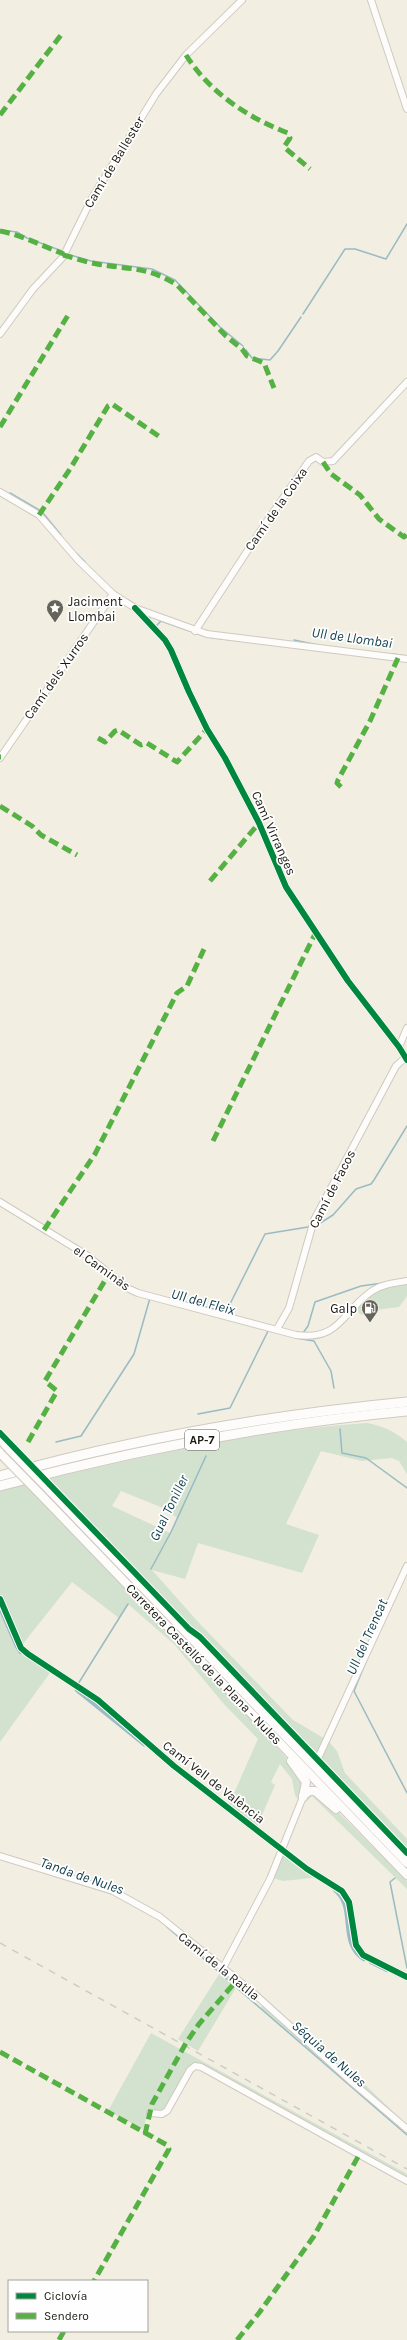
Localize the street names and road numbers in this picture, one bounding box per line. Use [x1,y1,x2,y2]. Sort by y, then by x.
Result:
street label: Camí de Ballester [81,113,147,210]
street label: Camí de la Coixa [242,464,310,554]
street label: Camí dels Xurros [21,630,91,722]
street label: Camí Virranges [249,789,299,878]
street label: Camí de Facos [306,1147,358,1231]
street label: el Caminàs [71,1242,133,1294]
road number: AP-7 [185,1430,219,1450]
street label: Carretera Castelló de la Plana - Nules [123,1581,285,1748]
street label: Camí Vell de València [160,1737,268,1827]
street label: Camí de la Ratlla [175,1929,263,2003]

